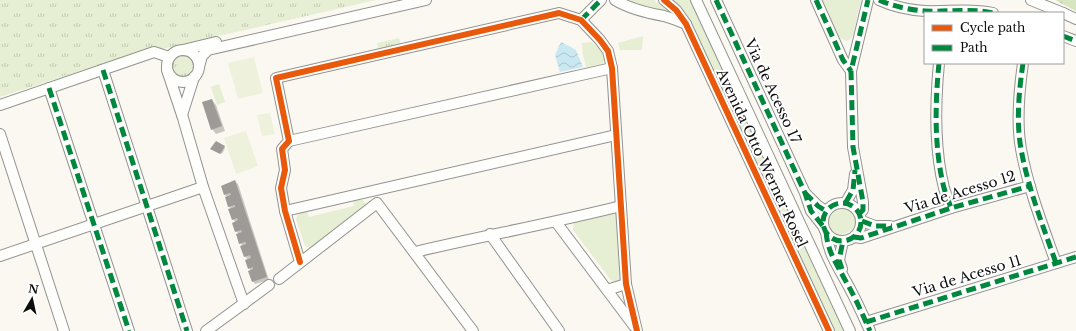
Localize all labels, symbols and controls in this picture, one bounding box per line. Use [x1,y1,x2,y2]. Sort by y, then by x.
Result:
legend [924,12,1064,64]
text: Cycle path [960,20,1025,35]
street label: Via de Acesso 17 [740,35,806,147]
text: Path [960,40,988,55]
street label: Avenida Otto Werner Rosel [712,65,812,251]
street label: Via de Acesso 12 [901,167,1018,218]
street label: Via de Acesso 11 [910,251,1024,301]
north arrow [12,279,52,319]
text: N [27,281,40,297]

